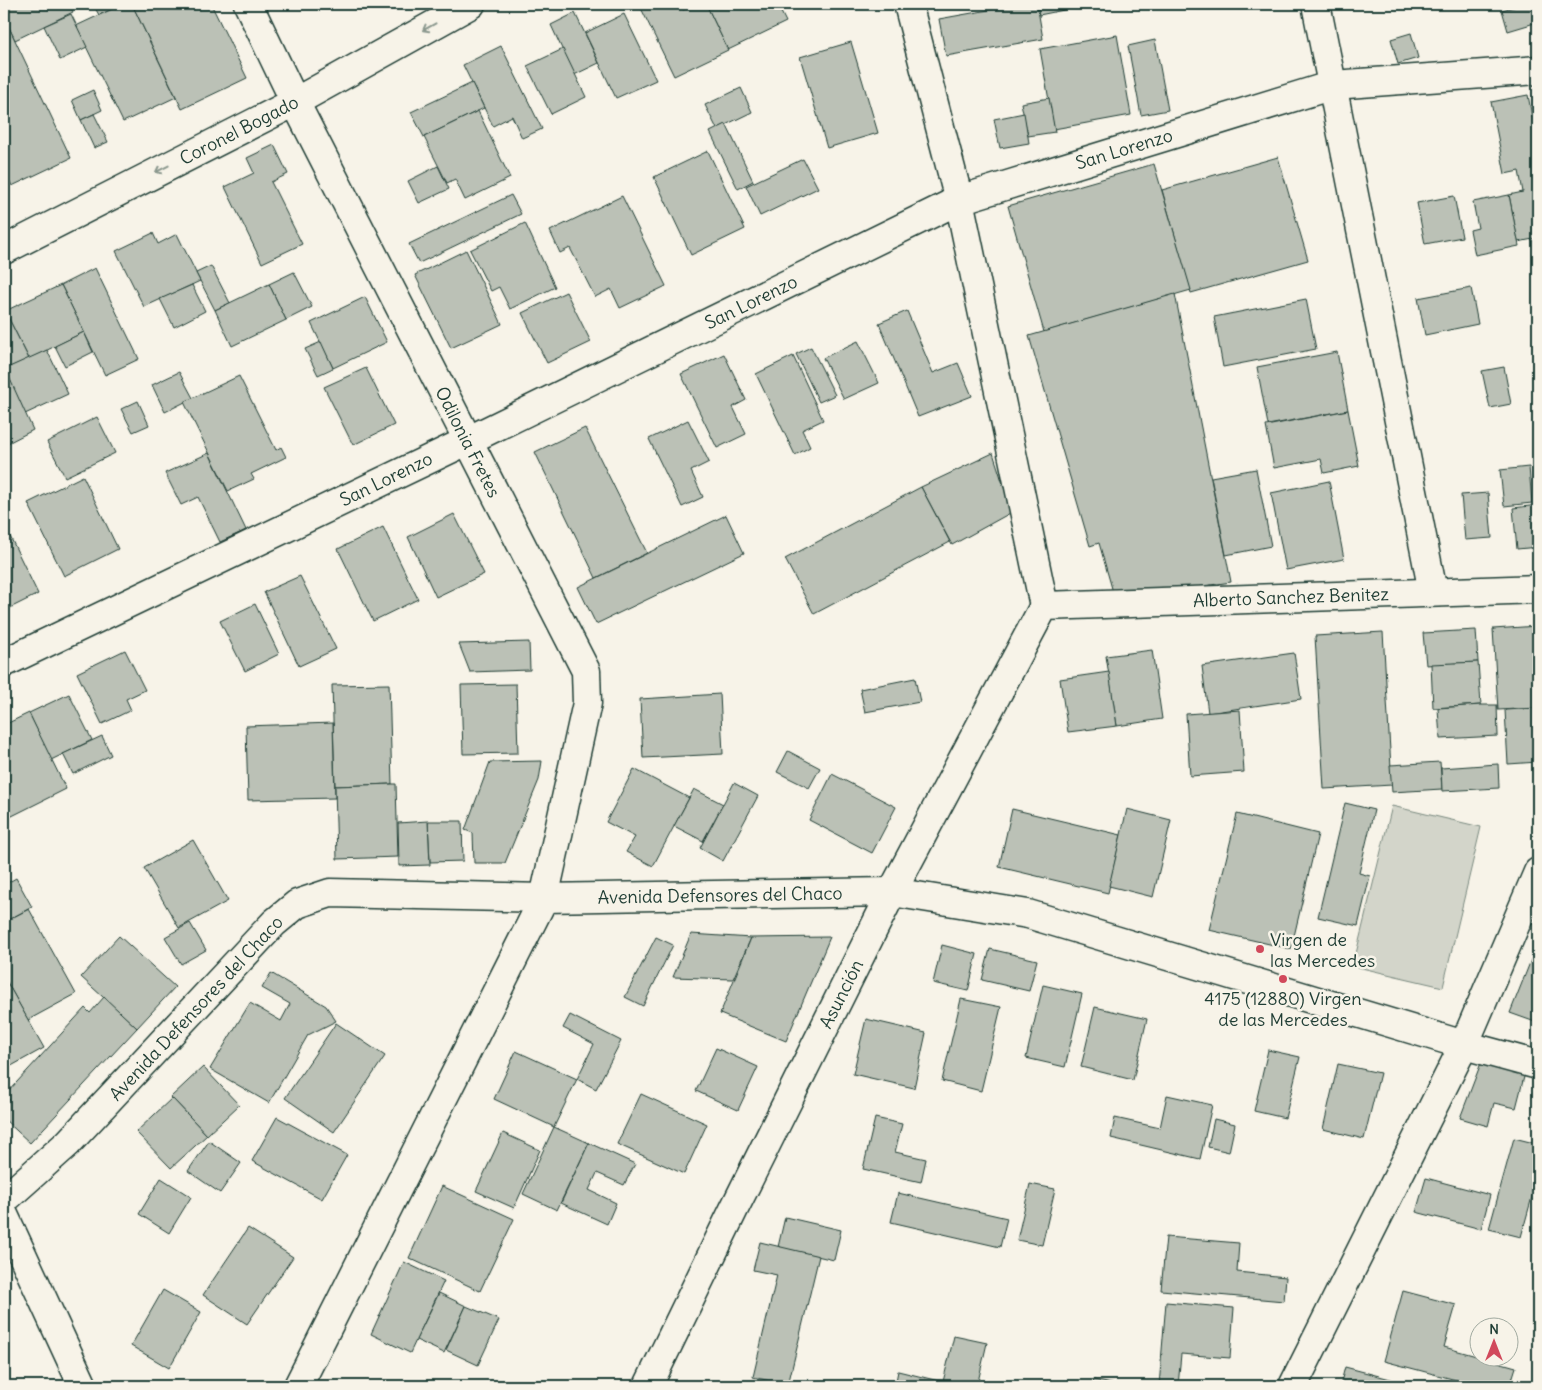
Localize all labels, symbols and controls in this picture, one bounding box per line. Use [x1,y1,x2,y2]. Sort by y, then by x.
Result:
one-way arrow [422,23,436,33]
street label: Coronel Bogado [176,90,302,170]
street label: San Lorenzo [1073,123,1175,175]
one-way arrow [154,164,169,174]
street label: San Lorenzo [701,270,801,334]
street label: Odilonia Fretes [430,383,506,501]
street label: San Lorenzo [336,447,436,511]
street label: Alberto Sanchez Benitez [1193,582,1390,612]
street label: Avenida Defensores del Chaco [597,881,843,909]
street label: Avenida Defensores del Chaco [104,911,288,1105]
place label: Virgen de las Mercedes [1270,928,1375,972]
marker: Virgen de las Mercedes [1254,943,1266,955]
street label: Asunción [814,956,868,1032]
marker: 4175 (12880) Virgen de las Mercedes [1277,973,1289,985]
place label: 4175 (12880) Virgen de las Mercedes [1204,987,1362,1031]
north arrow [1470,1318,1520,1368]
text: N [1489,1320,1499,1338]

